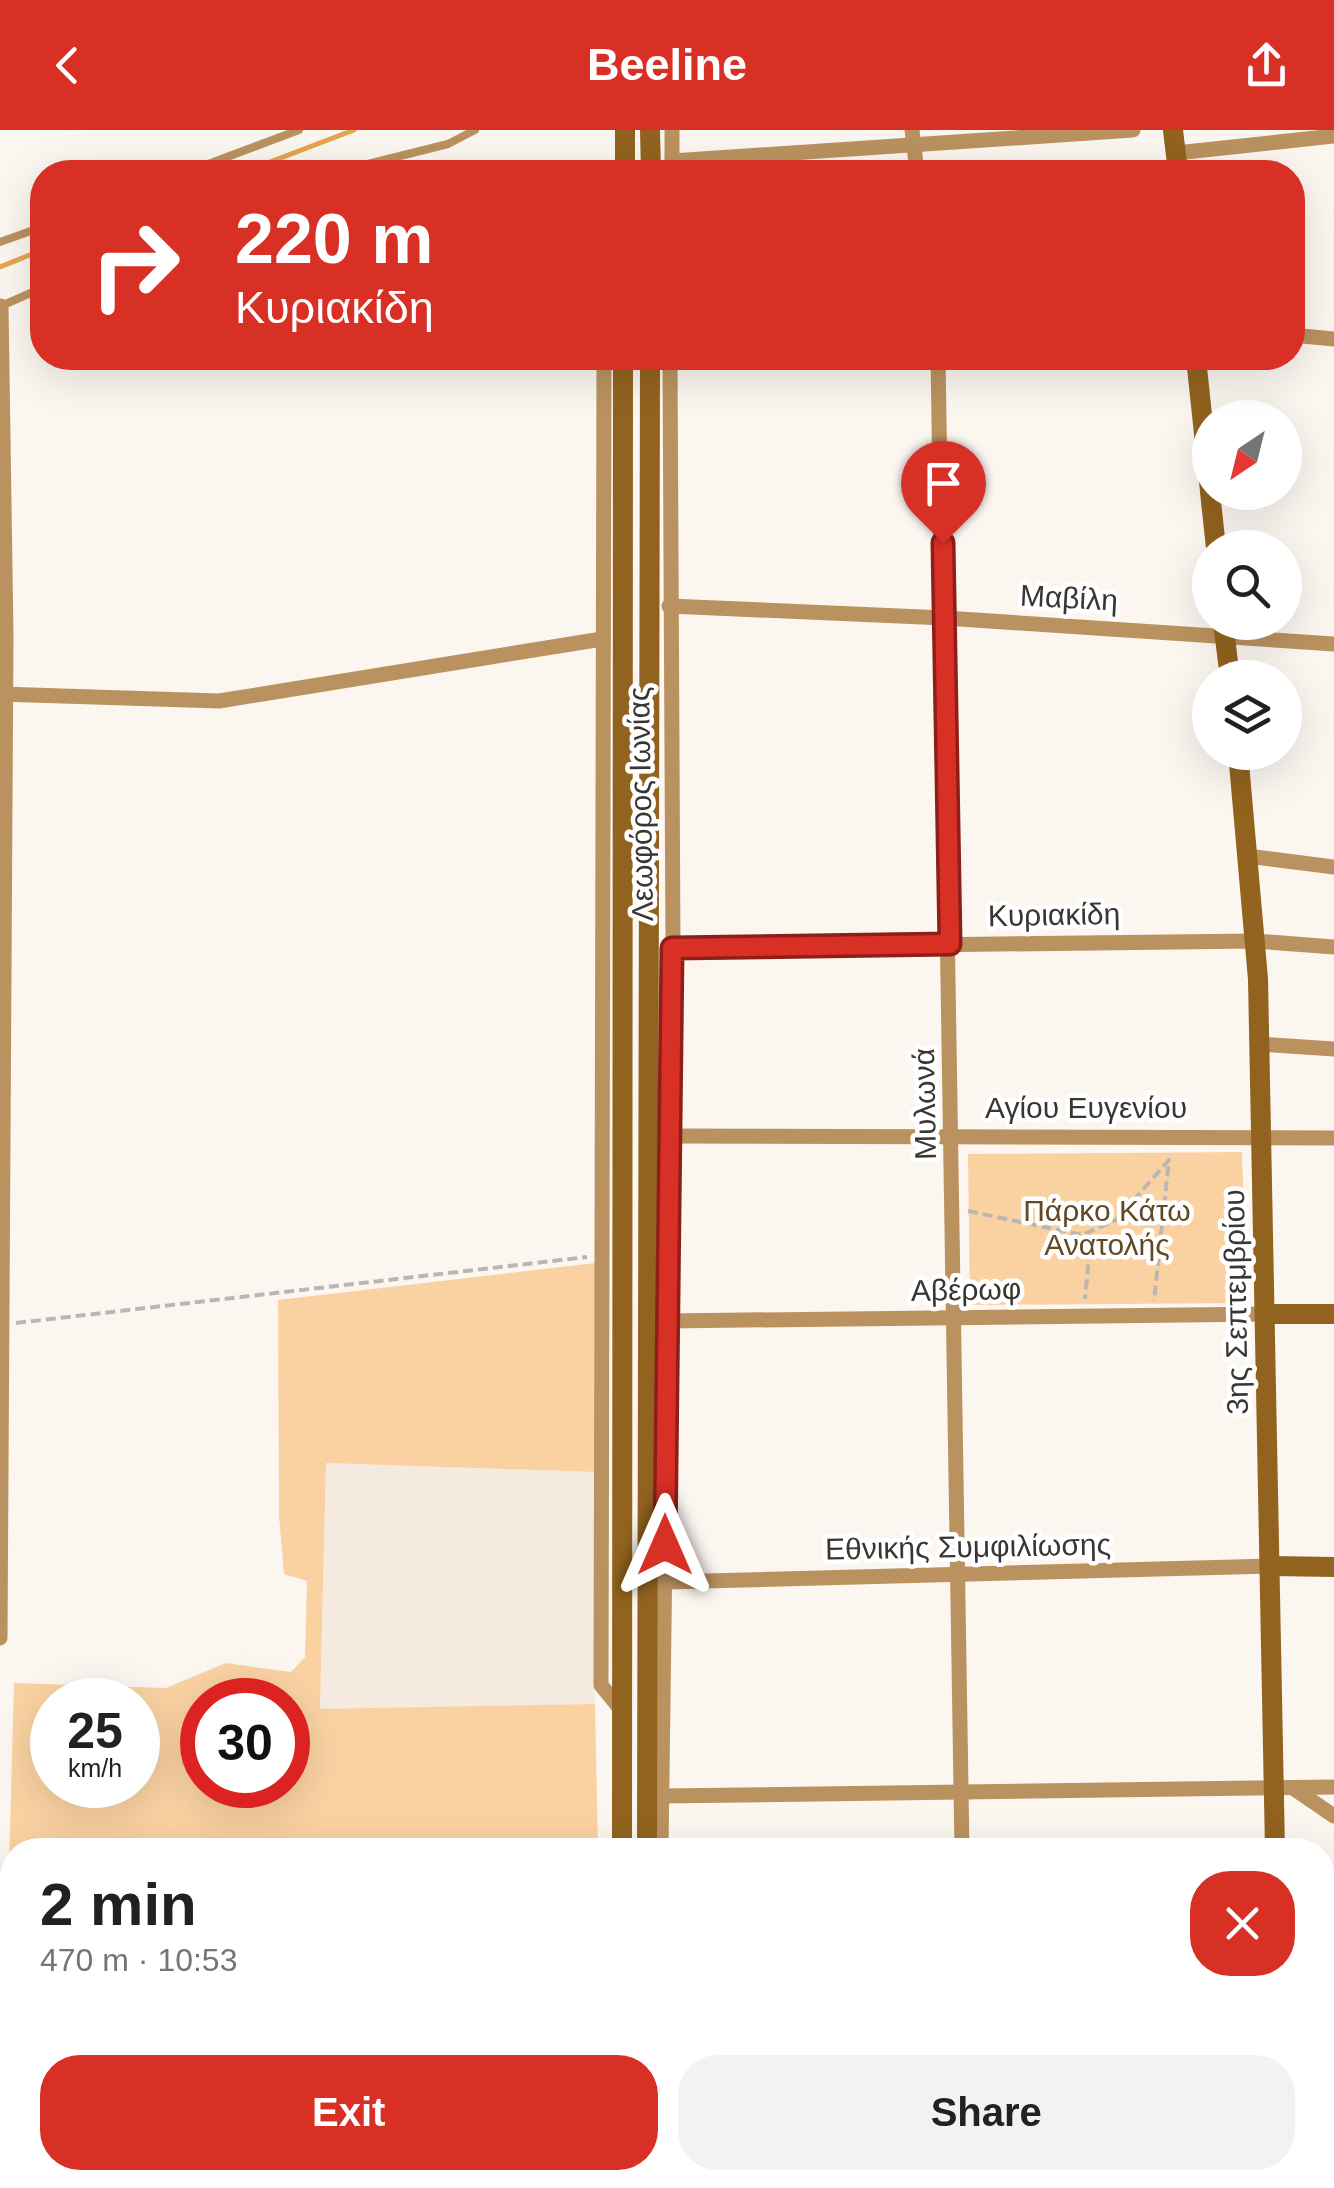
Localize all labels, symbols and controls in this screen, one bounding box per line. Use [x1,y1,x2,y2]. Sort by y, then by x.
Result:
icon: back [40,38,95,93]
icon: share [1239,38,1294,93]
text: Beeline [587,39,747,90]
icon: right [70,200,200,330]
text: 220 m [235,200,433,278]
text: Κυριακίδη [235,282,434,333]
north arrow [1192,400,1302,510]
map controls [1192,400,1302,770]
pin [901,441,986,544]
icon: arrive [916,456,971,511]
button: search [1192,530,1302,640]
street label: Μαβίλη [1019,578,1119,617]
button: layers [1192,660,1302,770]
street label: Λεωφόρος Ιωνίας [622,686,659,922]
street label: Κυριακίδη [987,897,1121,932]
street label: Μυλωνά [907,1048,942,1160]
street label: Αγίου Ευγενίου [985,1091,1187,1124]
street label: 3ης Σεπτεμβρίου [1217,1189,1254,1415]
park label: Πάρκο Κάτω Ανατολής [1023,1194,1191,1261]
street label: Αβέρωφ [910,1272,1022,1307]
position arrow [613,1493,717,1597]
street label: Εθνικής Συμφιλίωσης [825,1528,1111,1565]
speed limit sign: 30 [180,1678,310,1808]
text: 25 [67,1703,123,1759]
text: km/h [68,1754,122,1782]
text: 2 min [40,1871,197,1938]
button: close [1190,1871,1295,1976]
text: 470 m · 10:53 [40,1942,237,1978]
button: Exit [40,2055,658,2170]
button: Share [678,2055,1295,2170]

